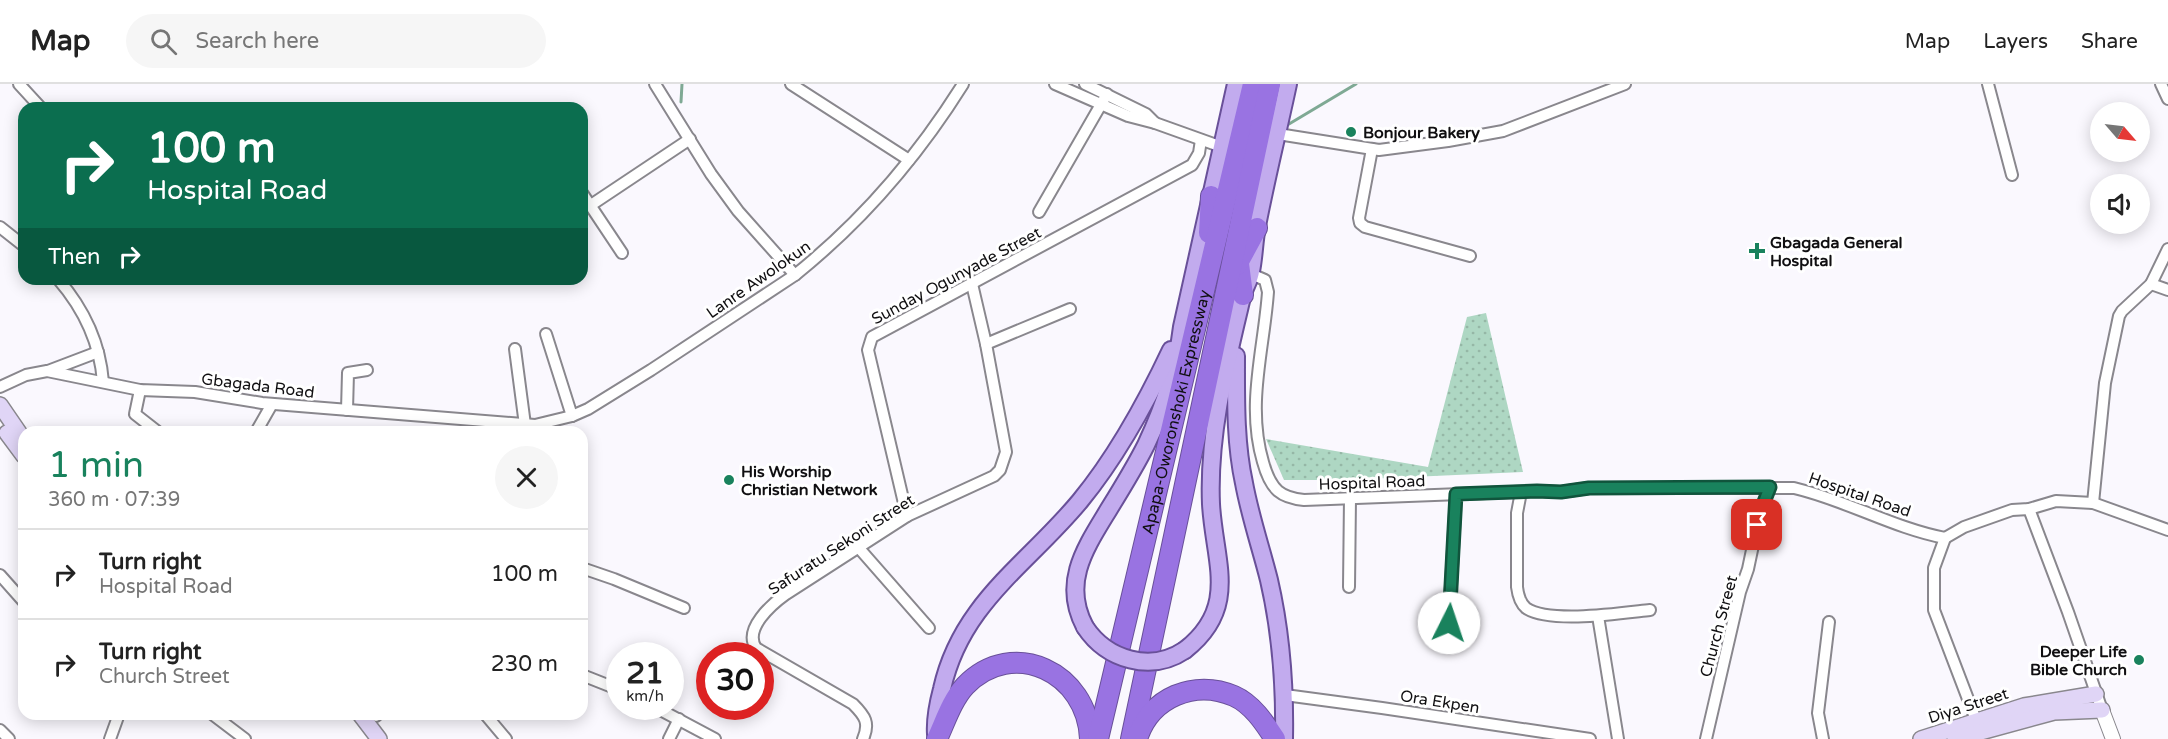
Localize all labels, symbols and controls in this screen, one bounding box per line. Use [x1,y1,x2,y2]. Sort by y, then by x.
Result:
search box [126,14,546,68]
text: Map [30,24,90,58]
icon: search [147,25,180,58]
text: Search here [195,28,319,54]
text: Map [1905,29,1950,54]
text: Layers [1983,29,2048,54]
text: Share [2081,29,2138,54]
north arrow [2090,102,2150,162]
map controls [2090,102,2150,234]
text: 100 m [147,123,276,174]
place label: Bonjour Bakery [1363,123,1480,143]
marker: Bonjour Bakery [1344,125,1358,139]
icon: right [48,126,126,204]
text: Hospital Road [147,174,327,207]
button: sound [2090,174,2150,234]
street label: Sunday Ogunyade Street [868,223,1045,329]
place label: Gbagada General Hospital [1770,233,1903,271]
street label: Lanre Awolokun [703,236,815,323]
icon: right [113,240,146,273]
marker: Gbagada General Hospital [1748,242,1766,260]
text: Then [48,244,101,270]
street label: Apapa-Oworonshoki Expressway [1138,288,1215,537]
street label: Gbagada Road [200,369,316,403]
text: 1 min [48,444,144,487]
button: close [495,446,558,509]
place label: His Worship Christian Network [741,462,878,500]
street label: Hospital Road [1806,468,1913,522]
street label: Hospital Road [1318,471,1426,495]
marker: His Worship Christian Network [722,473,736,487]
text: 360 m · 07:39 [48,488,180,512]
street label: Safuratu Sekoni Street [765,490,918,600]
pin [1731,499,1782,550]
icon: arrive [1740,508,1773,541]
text: Turn right [99,549,201,575]
icon: right [48,558,81,591]
text: 100 m [491,561,558,587]
street label: Church Street [1696,573,1742,679]
text: Hospital Road [99,575,233,599]
position arrow [1417,591,1481,655]
text: Turn right [99,639,201,665]
speed limit sign: 30 [696,642,774,720]
place label: Deeper Life Bible Church [2030,642,2127,680]
icon: right [48,648,81,681]
text: 230 m [491,651,558,677]
marker: Deeper Life Bible Church [2132,653,2146,667]
text: 21 [626,655,664,692]
text: Church Street [99,665,230,689]
street label: Diya Street [1926,684,2011,728]
street label: Ora Ekpen [1399,686,1481,718]
text: km/h [626,687,664,705]

